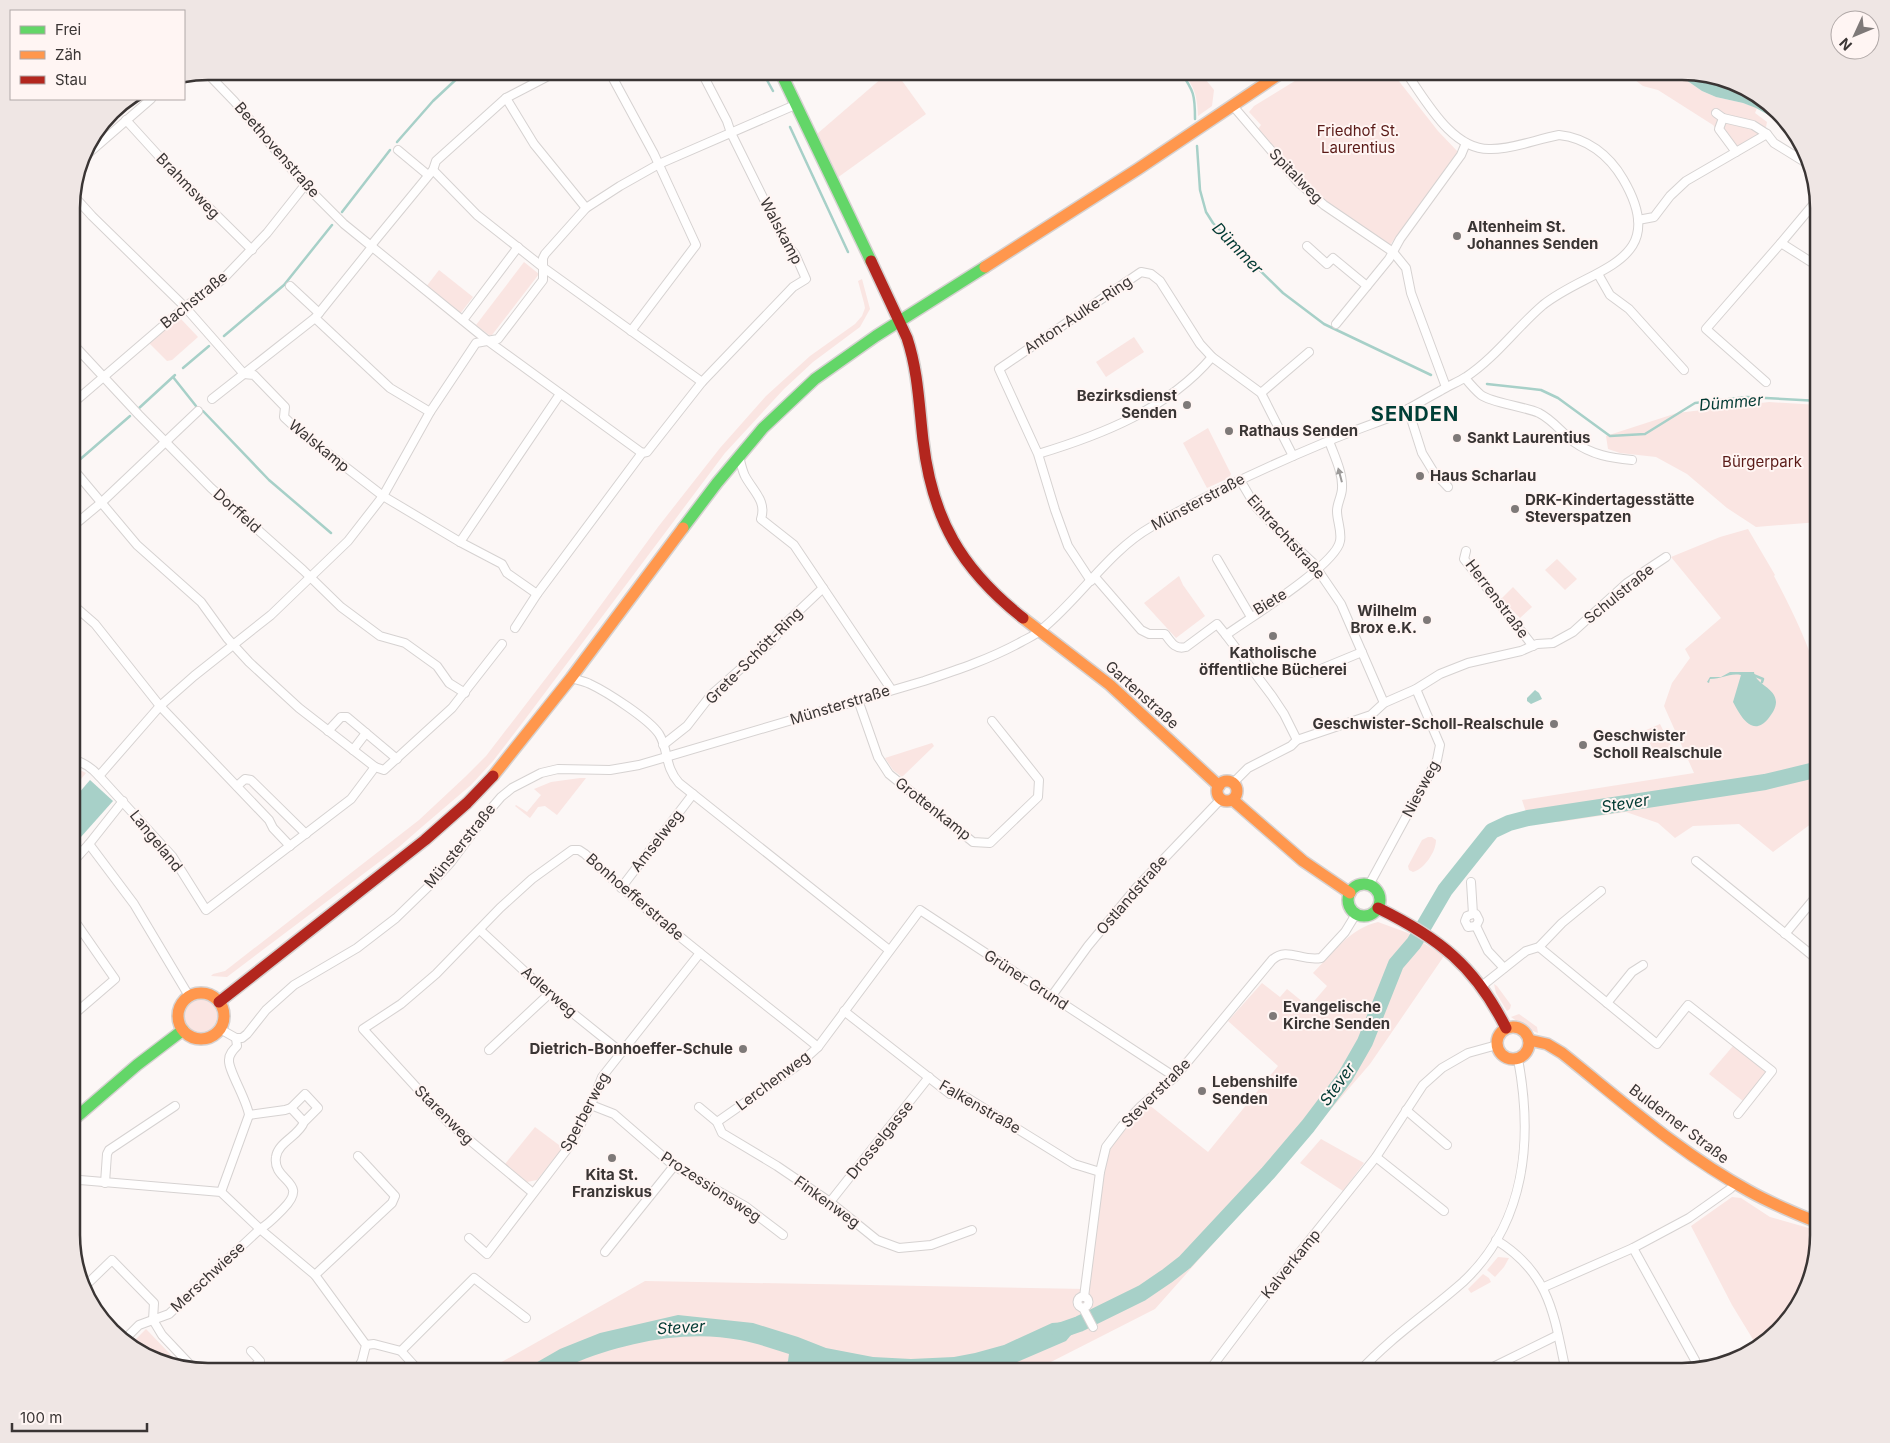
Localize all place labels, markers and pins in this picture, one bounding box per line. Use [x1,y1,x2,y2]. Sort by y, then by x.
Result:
place label: Altenheim St. Johannes Senden [1467,217,1598,253]
marker: Altenheim St. Johannes Senden [1451,230,1463,242]
place label: Bezirksdienst Senden [1077,386,1177,422]
marker: Bezirksdienst Senden [1181,399,1193,411]
place label: Rathaus Senden [1239,421,1358,440]
marker: Rathaus Senden [1223,425,1235,437]
place label: Sankt Laurentius [1467,428,1590,447]
marker: Sankt Laurentius [1451,432,1463,444]
place label: Haus Scharlau [1430,466,1536,485]
marker: Haus Scharlau [1414,470,1426,482]
place label: DRK-Kindertagesstätte Steverspatzen [1525,490,1695,526]
marker: DRK-Kindertagesstätte Steverspatzen [1509,503,1521,515]
place label: Wilhelm Brox e.K. [1350,601,1417,637]
marker: Wilhelm Brox e.K. [1421,614,1433,626]
marker: Katholische öffentliche Bücherei [1267,630,1279,642]
place label: Katholische öffentliche Bücherei [1199,643,1347,679]
place label: Geschwister-Scholl-Realschule [1312,714,1544,733]
marker: Geschwister-Scholl-Realschule [1548,718,1560,730]
place label: Geschwister Scholl Realschule [1593,726,1722,762]
marker: Geschwister Scholl Realschule [1577,739,1589,751]
place label: Evangelische Kirche Senden [1283,997,1390,1033]
marker: Evangelische Kirche Senden [1267,1010,1279,1022]
place label: Dietrich-Bonhoeffer-Schule [529,1039,733,1058]
marker: Dietrich-Bonhoeffer-Schule [737,1043,749,1055]
place label: Lebenshilfe Senden [1212,1072,1298,1108]
marker: Lebenshilfe Senden [1196,1085,1208,1097]
marker: Kita St. Franziskus [606,1152,618,1164]
place label: Kita St. Franziskus [572,1165,652,1201]

